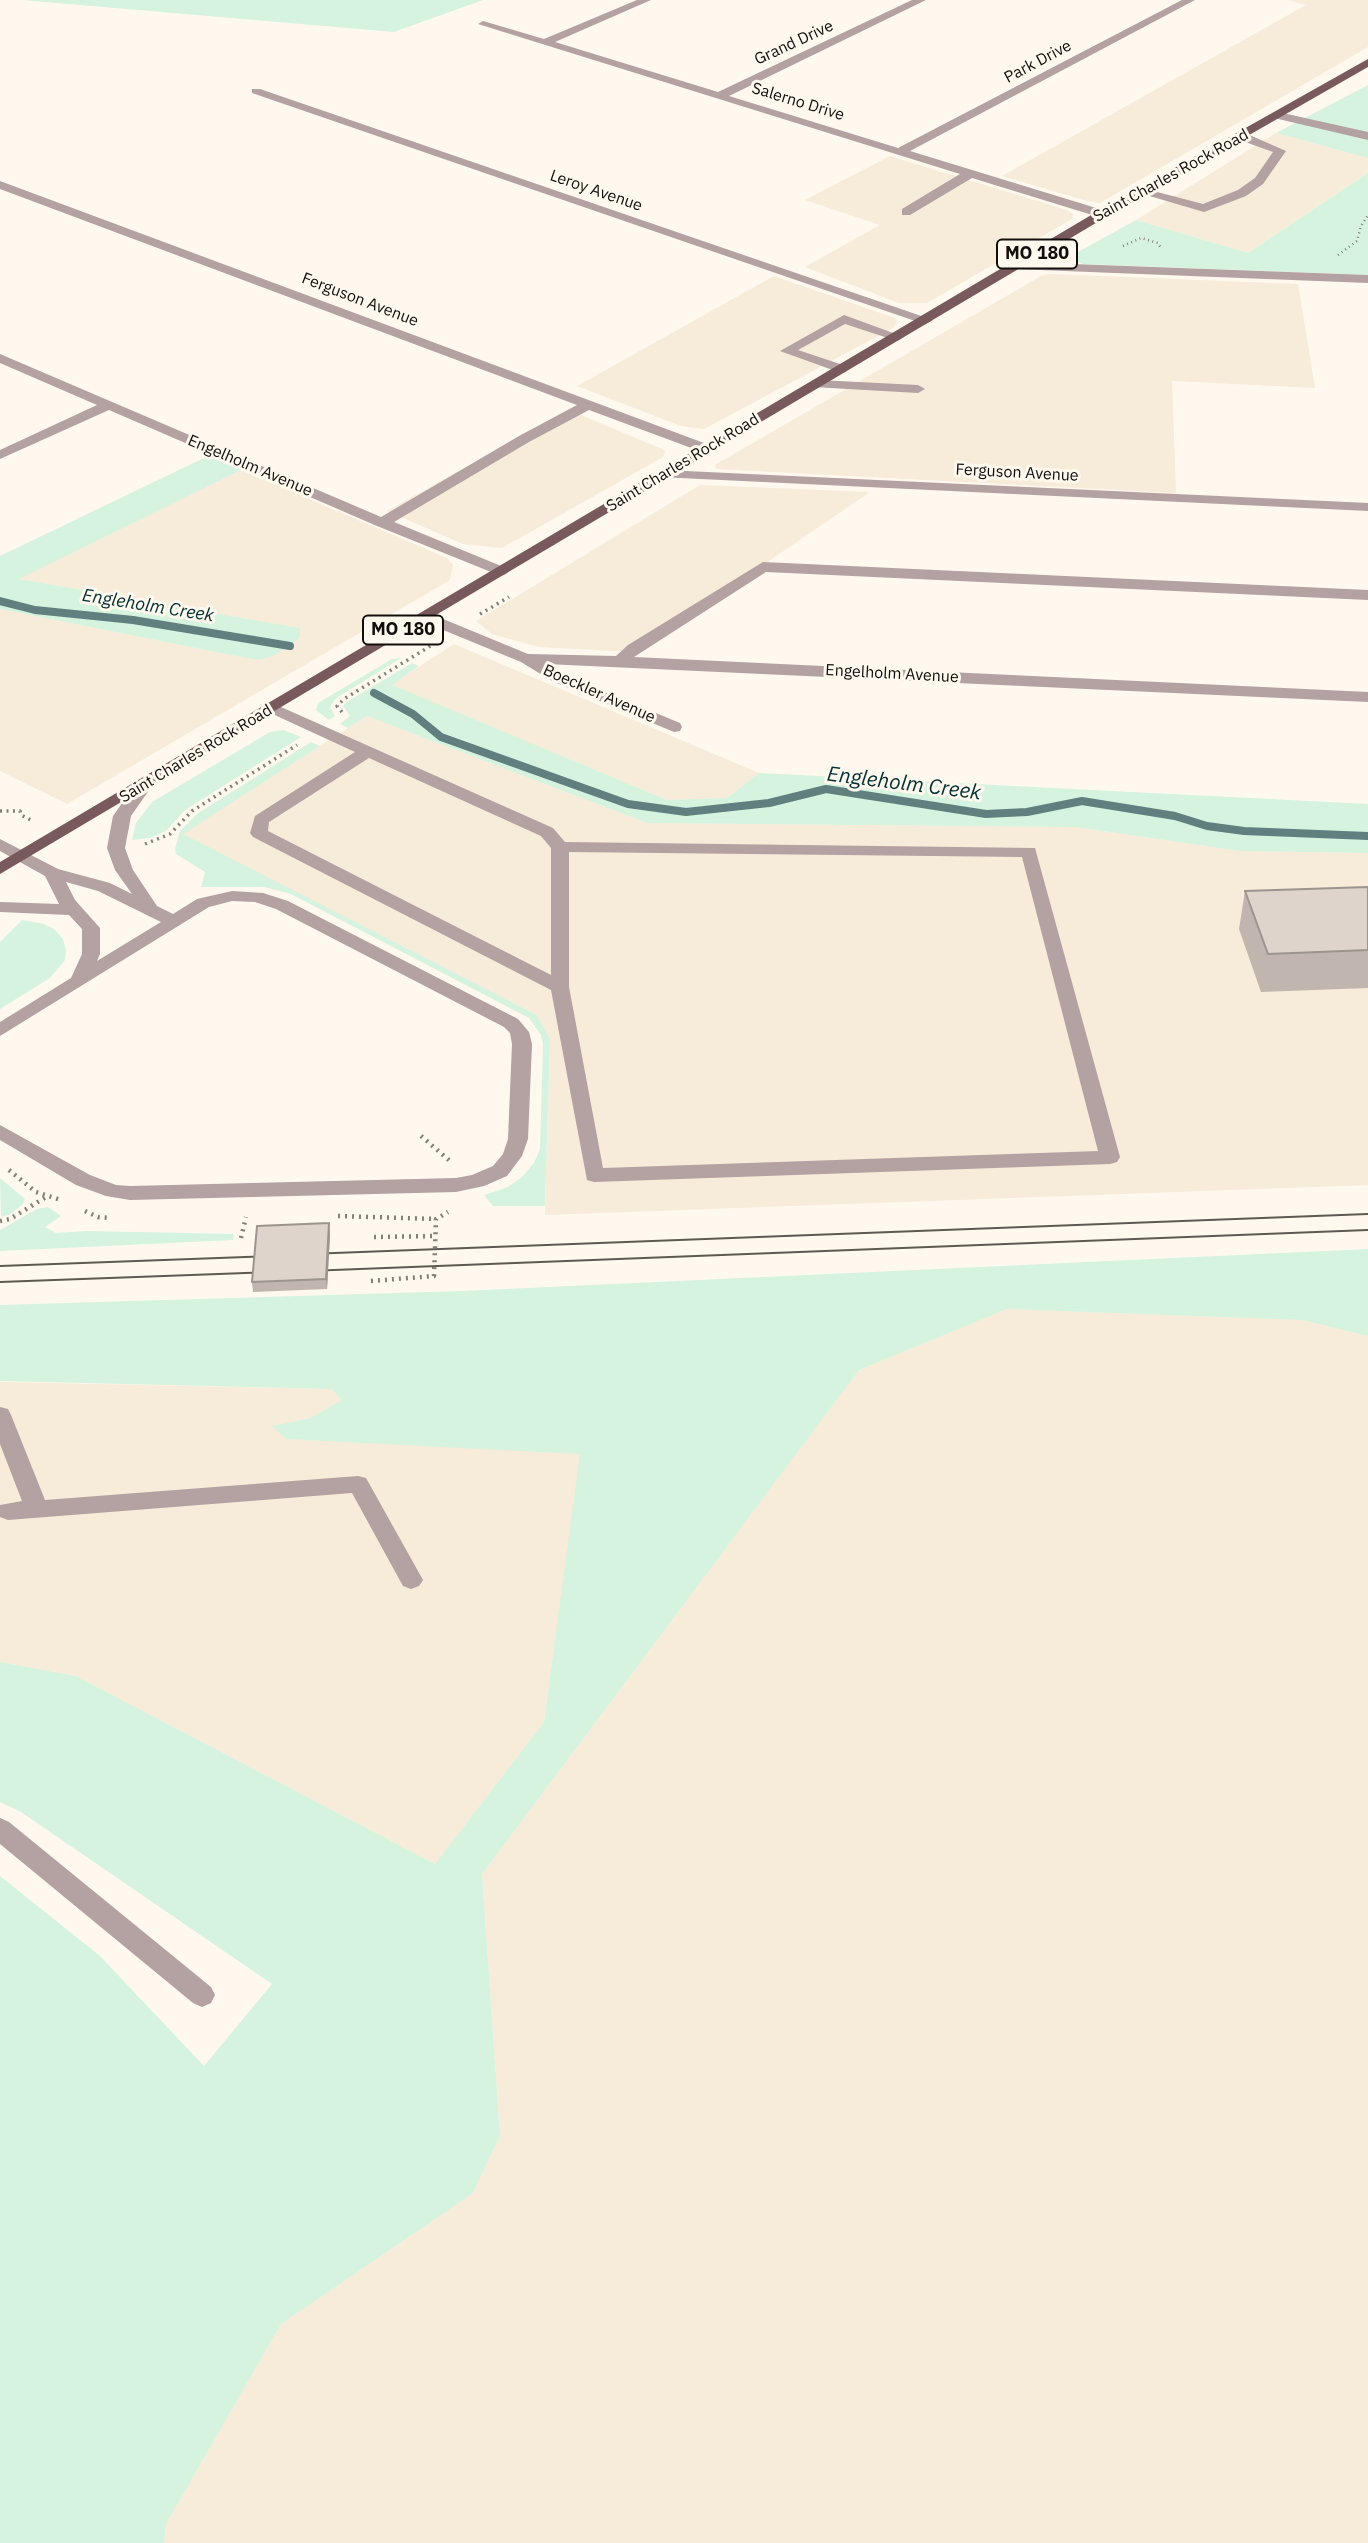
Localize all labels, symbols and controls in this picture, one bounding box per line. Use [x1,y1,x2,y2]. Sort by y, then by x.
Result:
street label: Grand Drive [752,16,836,70]
street label: Park Drive [1001,36,1075,88]
street label: Salerno Drive [749,79,847,125]
street label: Saint Charles Rock Road [1090,125,1252,227]
street label: Leroy Avenue [547,166,645,216]
road number: MO 180 [997,240,1077,268]
street label: Ferguson Avenue [299,269,421,331]
street label: Saint Charles Rock Road [603,410,763,516]
street label: Engelholm Avenue [185,431,315,501]
street label: Ferguson Avenue [955,460,1079,486]
water label: Engleholm Creek [81,585,215,627]
road number: MO 180 [363,616,443,644]
street label: Boeckler Avenue [540,661,658,727]
street label: Engelholm Avenue [825,661,959,687]
street label: Saint Charles Rock Road [116,701,276,807]
water label: Engleholm Creek [826,762,982,806]

